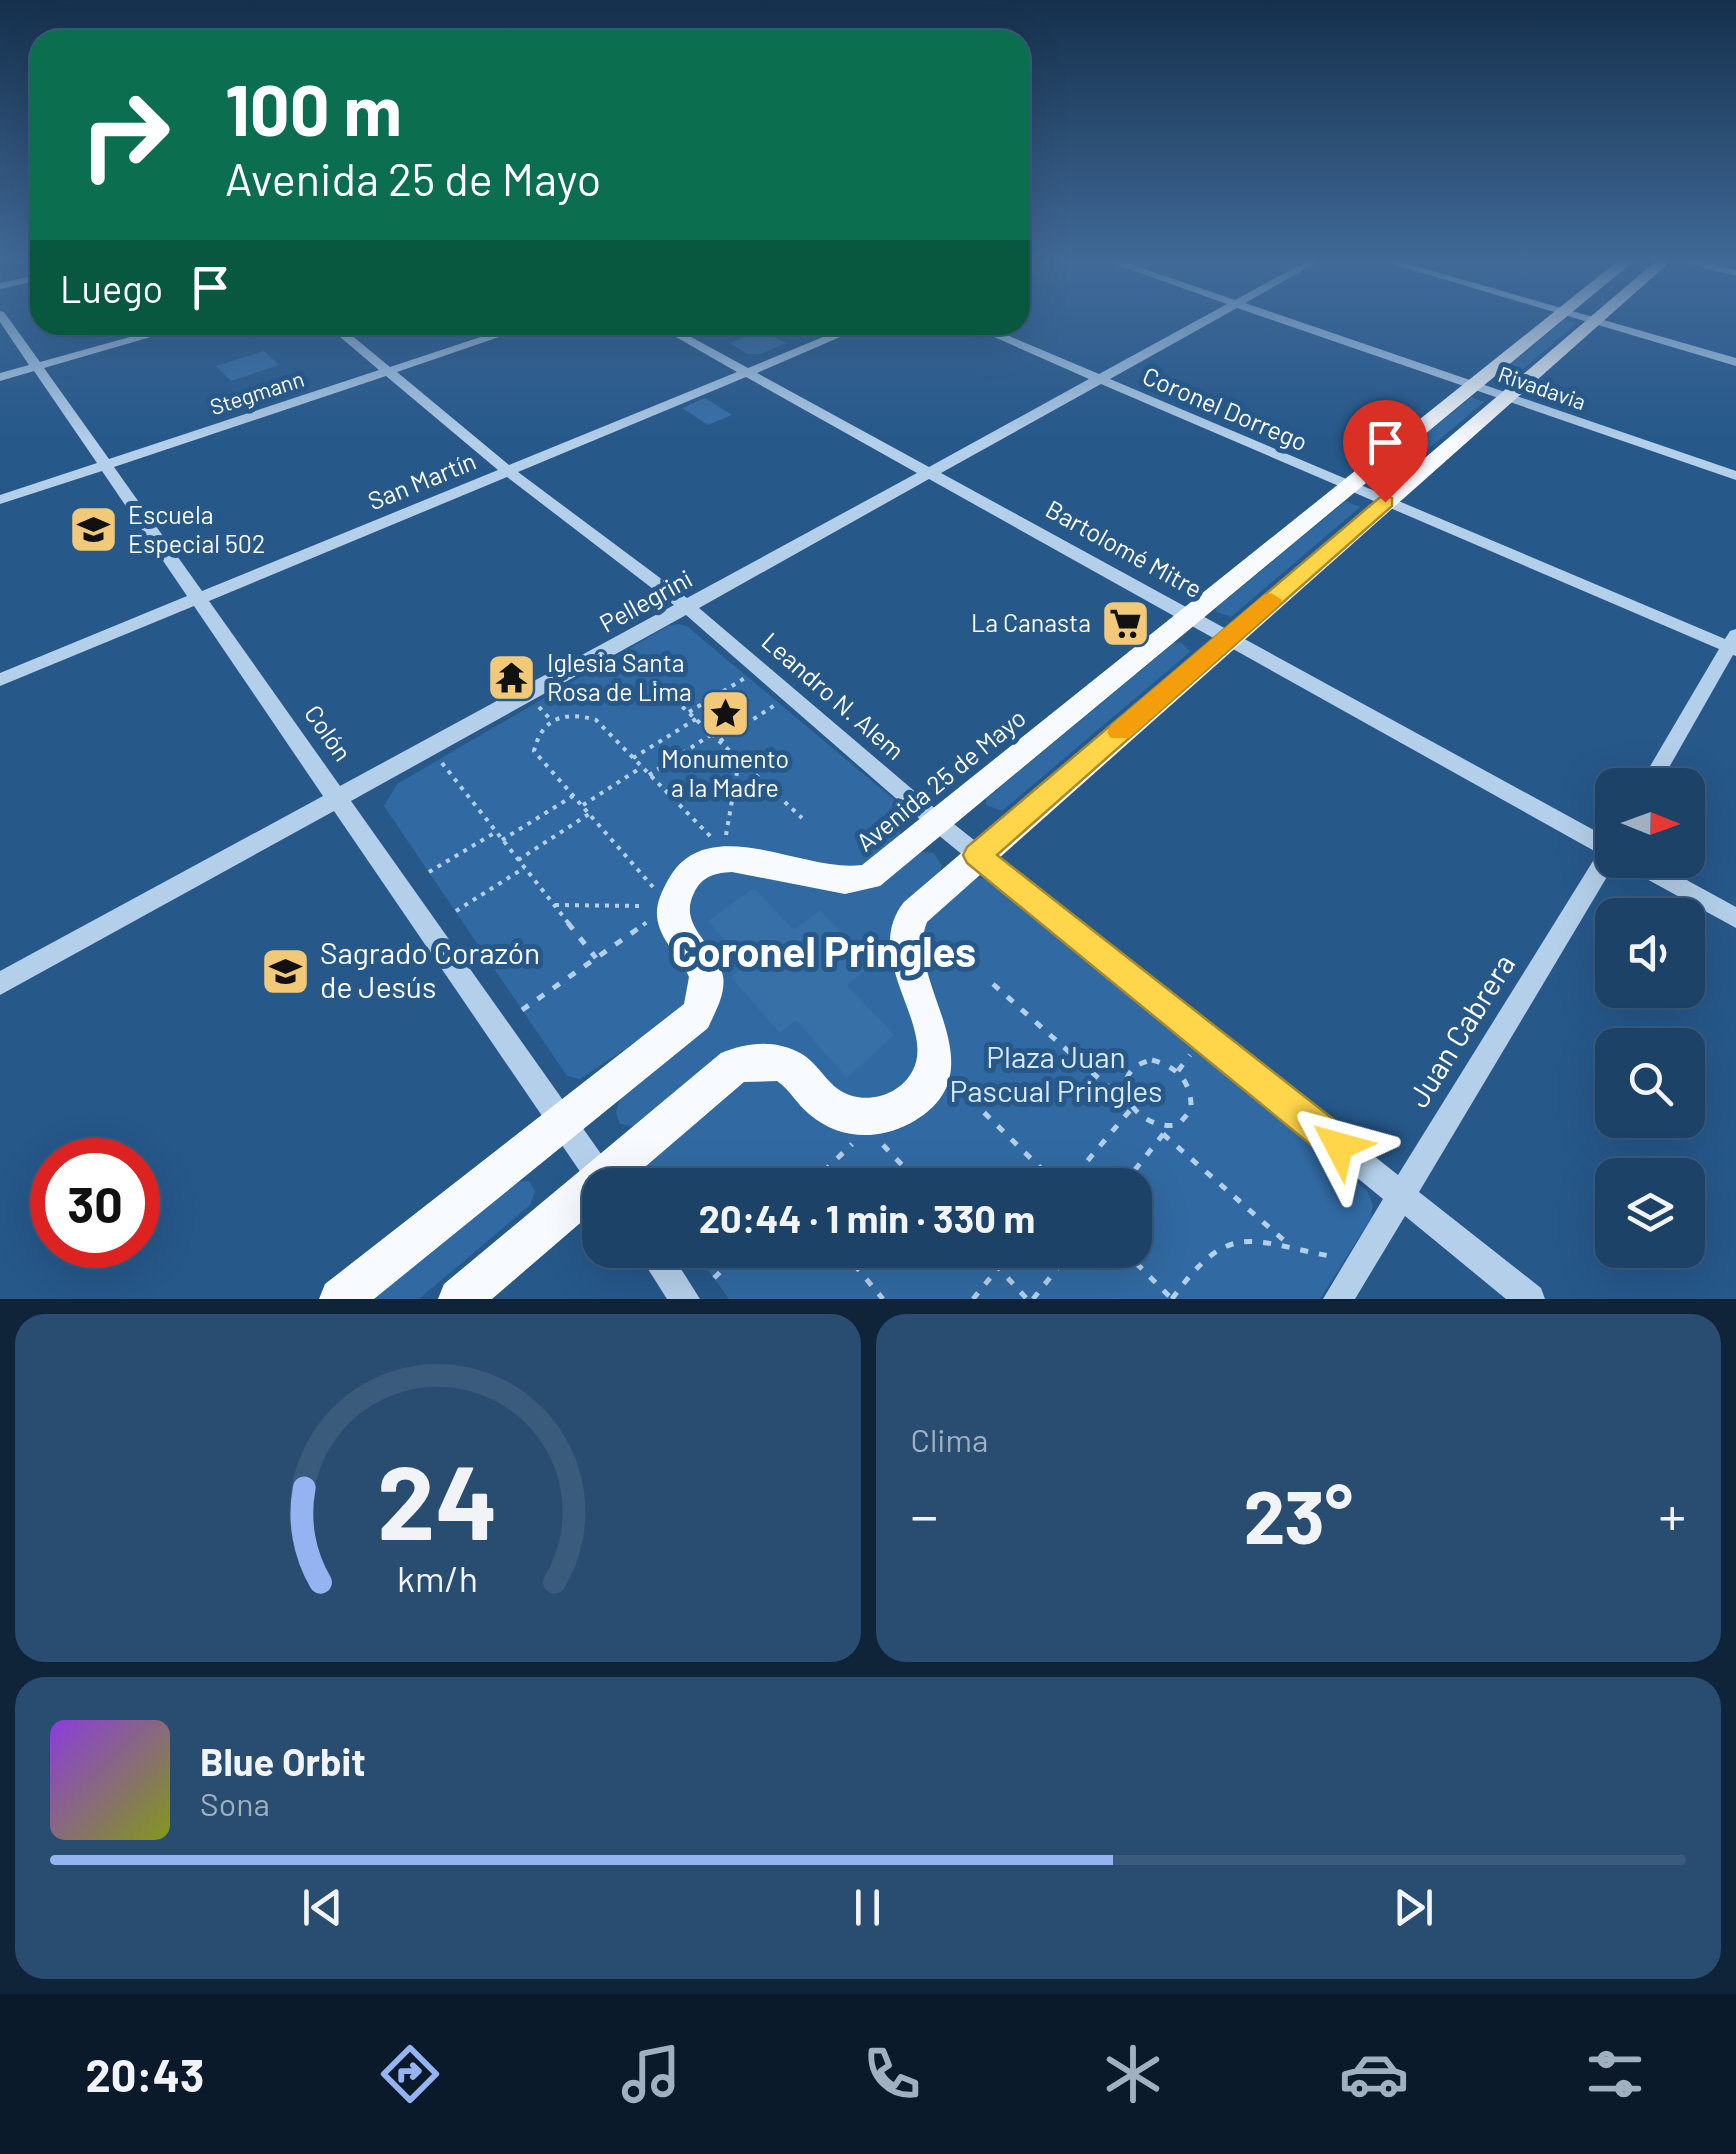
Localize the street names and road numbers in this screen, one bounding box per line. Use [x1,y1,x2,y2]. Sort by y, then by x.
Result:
street label: Coronel Dorrego [1138,360,1312,456]
street label: Rivadavia [1495,360,1590,414]
street label: Stegmann [206,365,307,419]
street label: San Martín [363,445,480,515]
street label: Bartolomé Mitre [1041,493,1208,603]
street label: Pellegrini [594,562,697,638]
street label: Leandro N. Alem [756,625,911,765]
street label: Colón [299,699,359,766]
street label: Avenida 25 de Mayo [850,702,1031,857]
street label: Juan Cabrera [1399,947,1522,1113]

